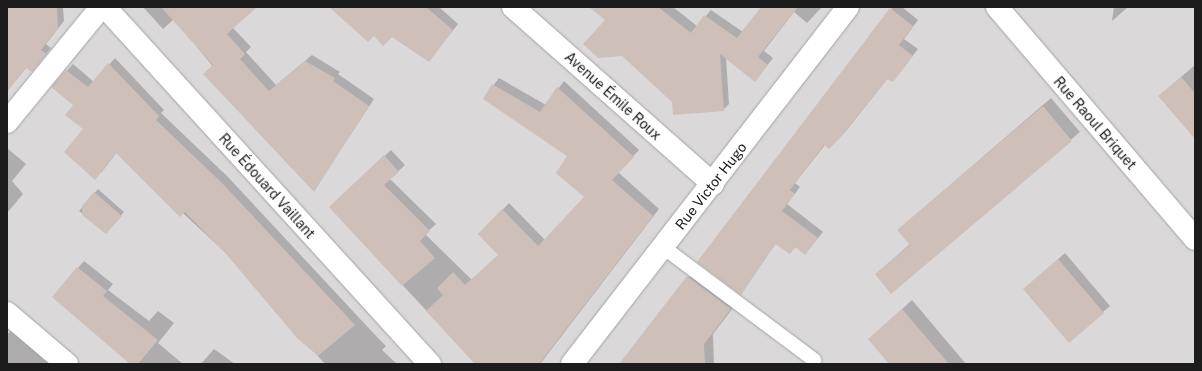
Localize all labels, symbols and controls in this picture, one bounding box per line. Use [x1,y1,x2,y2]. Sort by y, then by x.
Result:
street label: Avenue Émile Roux [561,48,665,144]
street label: Rue Raoul Briquet [1050,73,1140,173]
street label: Rue Édouard Vaillant [215,130,319,242]
street label: Rue Victor Hugo [672,139,750,233]

